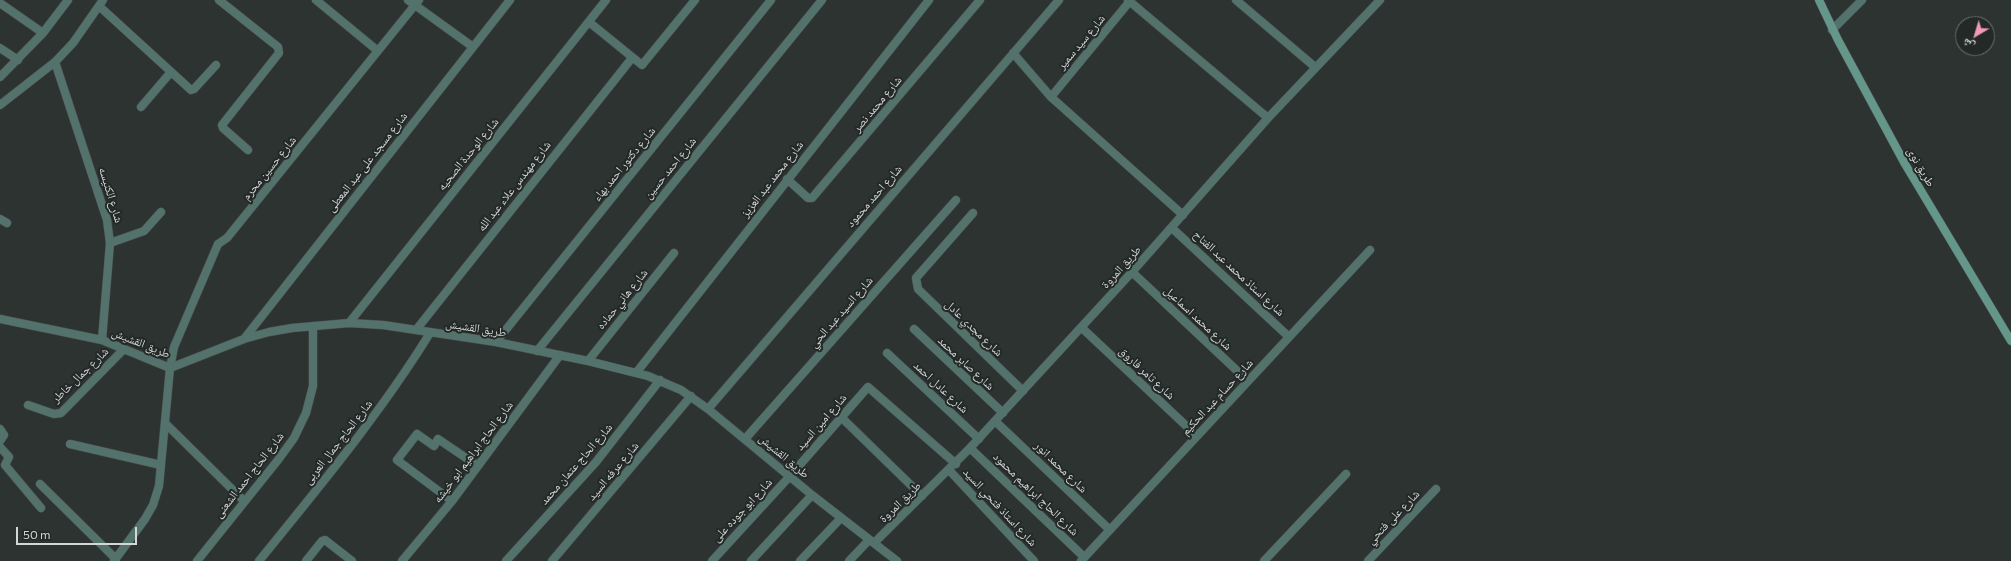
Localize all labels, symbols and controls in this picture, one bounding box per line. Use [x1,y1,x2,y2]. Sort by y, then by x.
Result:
street label: شارع سيد سمير [1054,12,1108,72]
north arrow [1955,16,1995,56]
text: ش [1959,36,1977,54]
street label: شارع محمد نصر [849,73,905,135]
street label: شارع مسجد على عبد المعطى [324,109,410,215]
street label: شارع الوحدة الصحيه [434,115,502,193]
street label: شارع دكتور احمد بهاء [590,124,658,204]
street label: شارع حسين محرم [239,133,299,203]
street label: شارع احمد حسين [641,134,699,202]
street label: شارع مهندس علاء عبد الله [474,138,554,234]
street label: شارع محمد عبد العزيز [738,138,806,220]
street label: طريق نوى [1904,145,1938,189]
street label: شارع احمد محمود [843,162,905,230]
street label: شارع الكنيسه [96,166,126,224]
street label: شارع استاذ محمد عبد الفتاح [1190,227,1288,319]
street label: طريق المروة [1098,243,1144,291]
street label: شارع هاني حماده [593,266,651,332]
street label: شارع السيد عبد الحي [806,273,876,351]
street label: شارع محمد اسماعيل [1161,283,1235,353]
street label: شارع مجدي عادل [942,297,1006,359]
street label: طريق القشيش [445,316,507,340]
street label: طريق القشيش [110,325,172,361]
street label: شارع صابر محمد [935,333,997,393]
street label: شارع جمال خاطر [49,344,111,406]
street label: شارع تامر فاروق [1116,344,1178,402]
street label: شارع حسام عبد الحكيم [1178,356,1256,438]
street label: شارع عادل احمد [911,358,971,416]
street label: شارع امين السيد [792,391,850,453]
street label: شارع الحاج جمال العربى [301,397,375,487]
street label: شارع الحاج ابراهيم ابو خيشه [430,398,516,506]
street label: شارع الحاج عتمان محمد [537,420,615,508]
street label: شارع الحاج احمد الشعنى [211,429,287,521]
street label: طريق القشيش [756,431,812,481]
street label: شارع محمد انور [1032,438,1090,496]
street label: شارع عرفه السيد [584,439,642,503]
street label: شارع الحاج ابراهيم محمود [990,449,1082,539]
street label: شارع استاذ فتحي السيد [960,465,1040,549]
street label: شارع ابو جوده على [709,475,775,545]
street label: طريق المروة [876,479,924,525]
street label: شارع على فتحي [1363,487,1423,547]
scale bar [18,519,139,545]
text: 50 m [23,527,51,541]

